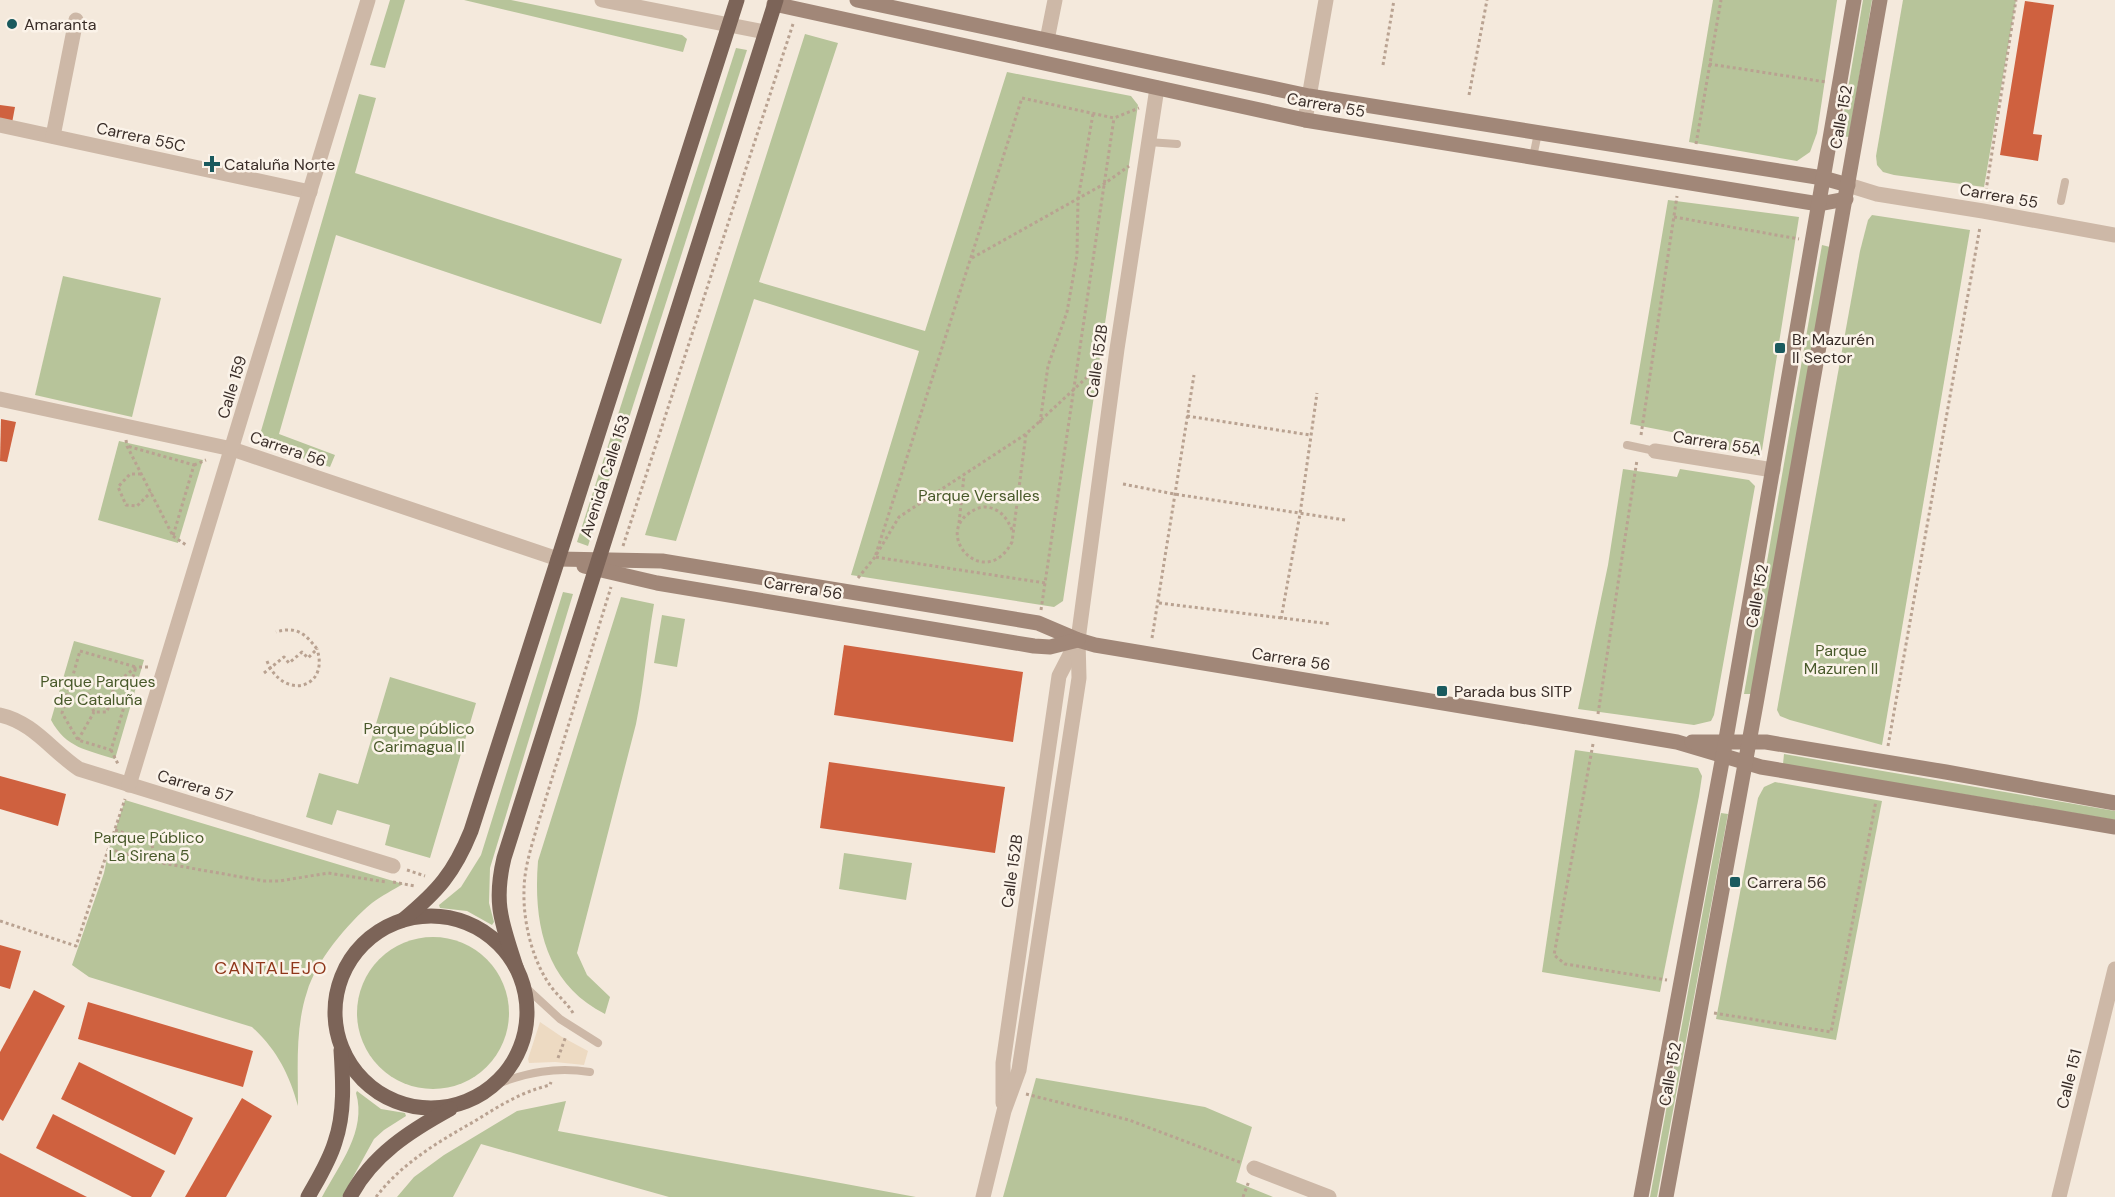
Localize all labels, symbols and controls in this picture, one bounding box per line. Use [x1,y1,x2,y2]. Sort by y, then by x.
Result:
place label: Amaranta [24,14,96,35]
marker: Amaranta [5,17,19,31]
street label: Calle 152 [1825,83,1857,151]
street label: Carrera 55 [1285,88,1367,122]
street label: Carrera 55C [94,117,188,157]
place label: Cataluña Norte [224,154,335,175]
marker: Cataluña Norte [205,157,219,171]
street label: Carrera 55 [1958,179,2040,213]
street label: Calle 152B [1081,323,1113,399]
place label: Br Mazurén II Sector [1792,329,1874,368]
marker: Br Mazurén II Sector [1773,341,1787,355]
street label: Calle 159 [212,353,252,421]
street label: Avenida Calle 153 [575,412,635,540]
street label: Carrera 56 [247,426,329,472]
street label: Carrera 55A [1671,426,1763,460]
park label: Parque Versalles [918,485,1040,506]
street label: Calle 152 [1741,562,1773,630]
street label: Carrera 56 [762,571,844,605]
park label: Parque Mazuren II [1804,640,1878,679]
street label: Carrera 56 [1250,642,1332,676]
park label: Parque Parques de Cataluña [40,671,156,710]
place label: Parada bus SITP [1454,681,1572,702]
marker: Parada bus SITP [1435,684,1449,698]
park label: Parque público Carimagua II [363,718,475,757]
street label: Carrera 57 [155,765,235,807]
park label: Parque Público La Sirena 5 [94,827,204,866]
street label: Calle 152B [996,833,1028,909]
place label: Carrera 56 [1747,872,1827,893]
marker: Carrera 56 [1728,875,1742,889]
district label: CANTALEJO [214,956,328,980]
street label: Calle 152 [1654,1040,1686,1108]
street label: Calle 151 [2052,1047,2086,1111]

